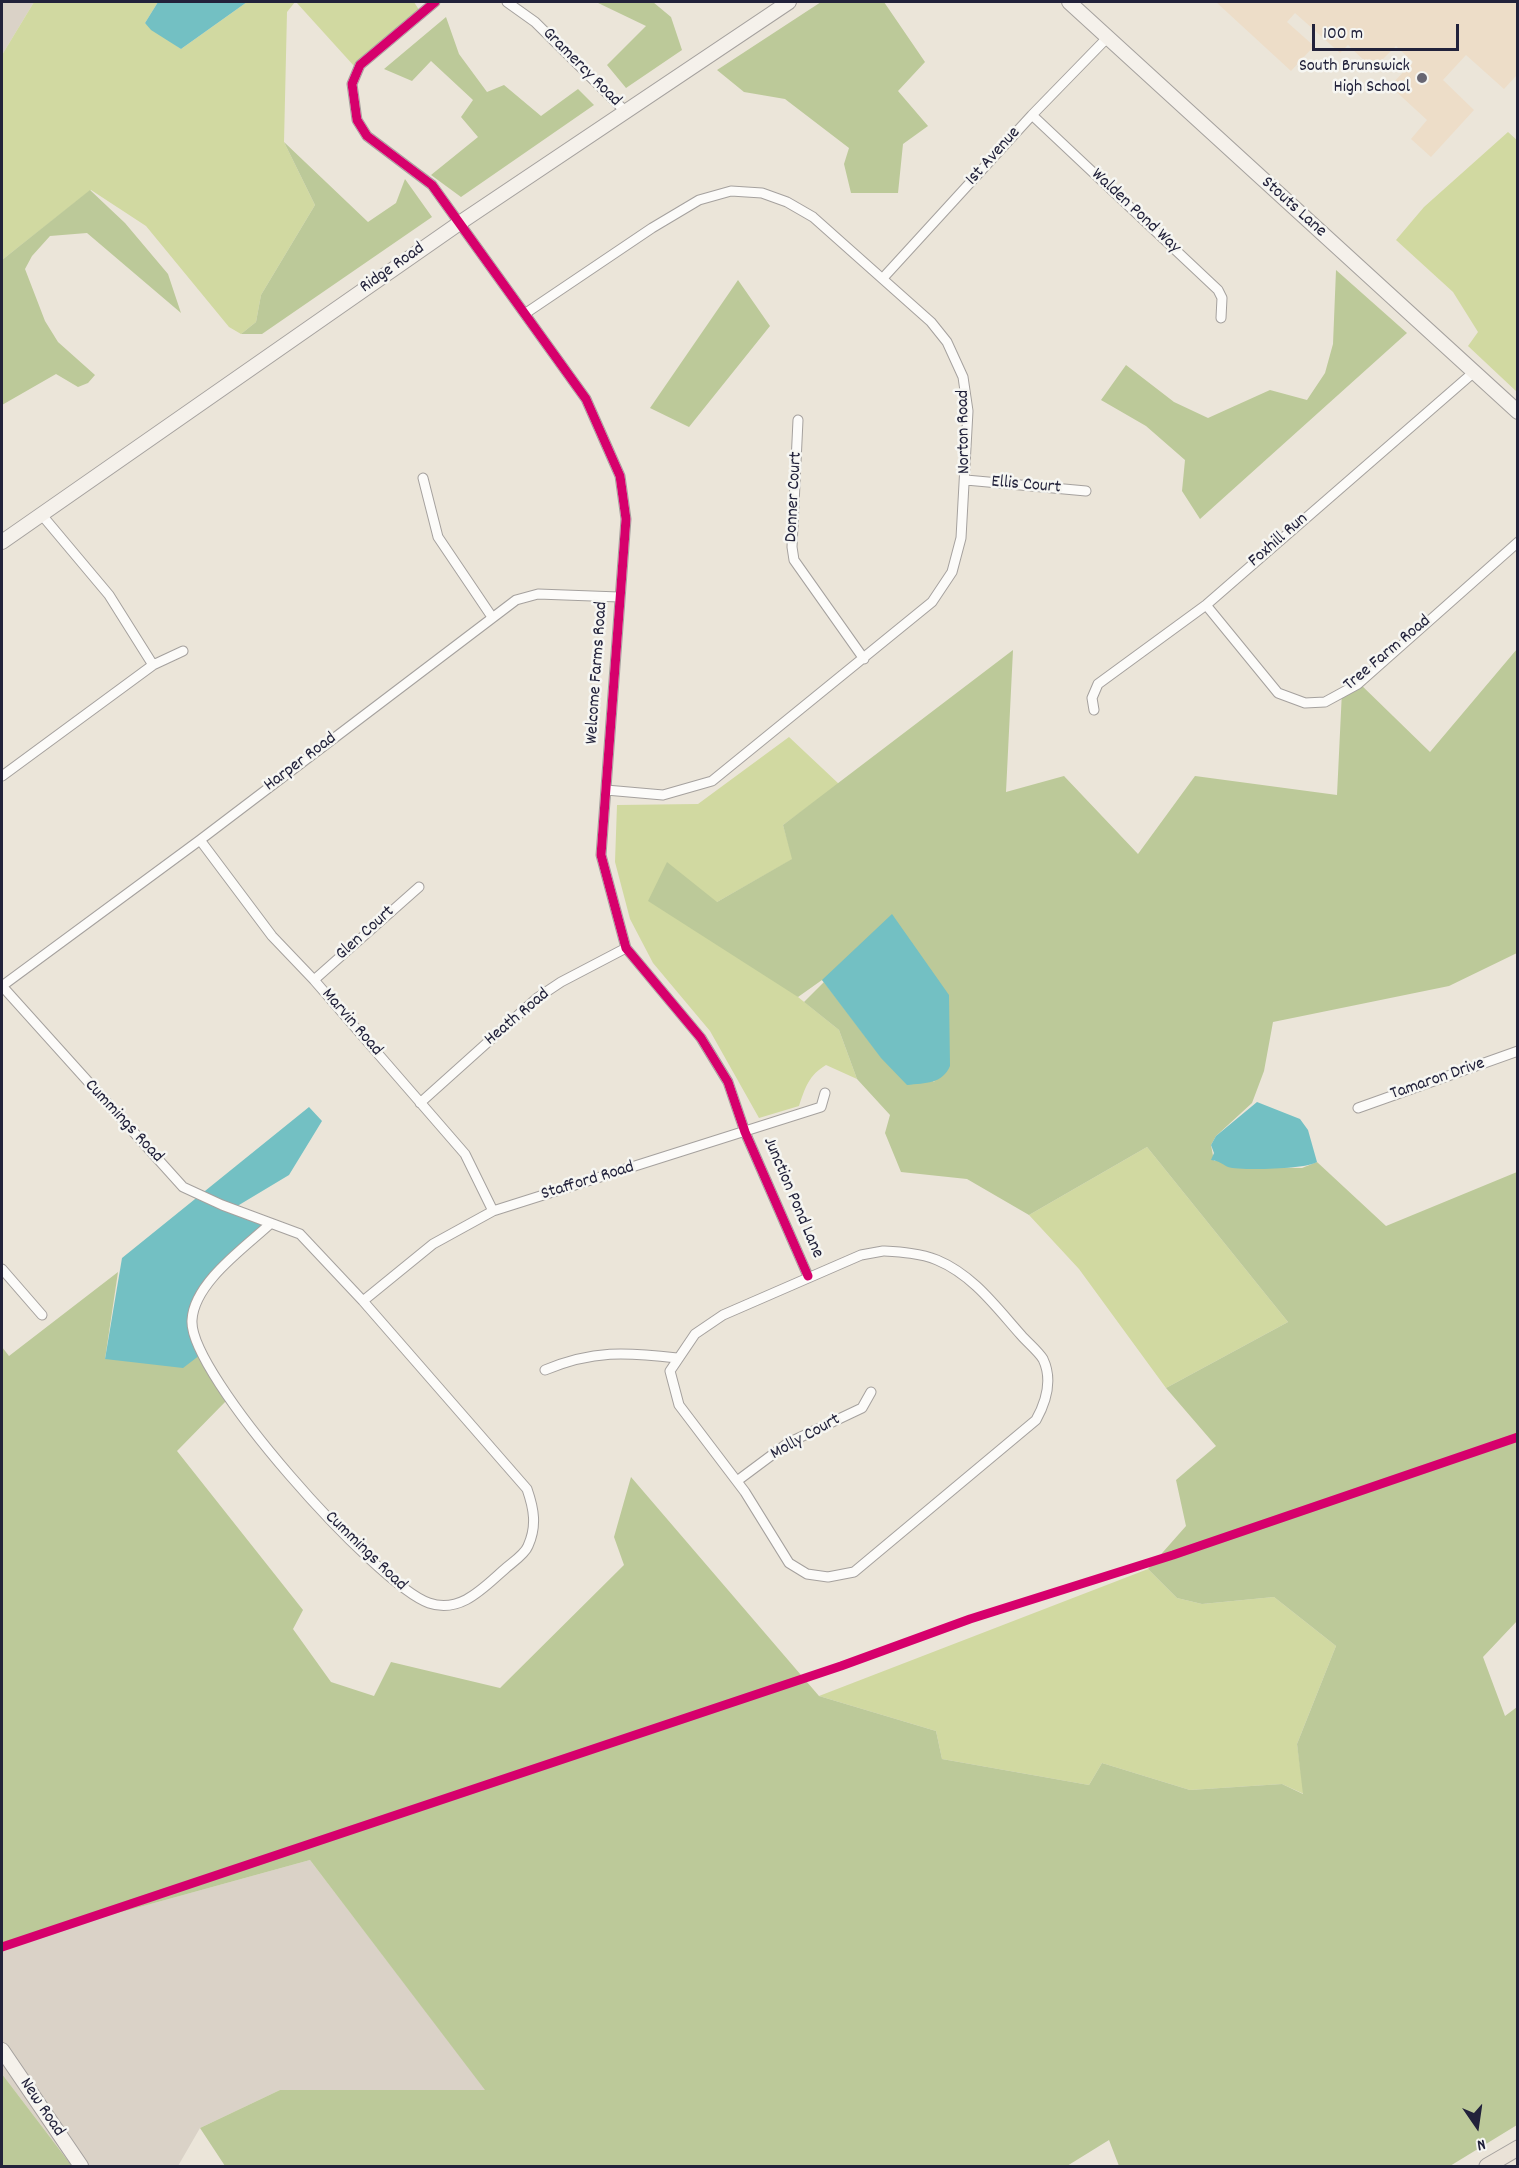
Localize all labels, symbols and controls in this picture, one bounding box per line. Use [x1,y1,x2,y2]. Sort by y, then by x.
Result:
scale bar [1315,12,1462,50]
text: 100 m [1323,22,1363,47]
street label: Gramercy Road [537,24,625,112]
place label: South Brunswick High School [1299,57,1410,100]
marker: South Brunswick High School [1415,71,1429,85]
street label: 1st Avenue [962,123,1026,191]
street label: Walden Pond Way [1086,165,1184,259]
street label: Stouts Lane [1256,173,1330,243]
street label: Ridge Road [356,239,430,299]
street label: Norton Road [953,390,977,474]
street label: Donner Court [782,451,808,543]
street label: Ellis Court [990,472,1062,500]
street label: Foxhill Run [1245,509,1313,573]
street label: Welcome Farms Road [582,601,614,745]
street label: Tree Farm Road [1340,611,1436,697]
street label: Harper Road [261,729,341,797]
street label: Glen Court [332,902,400,966]
street label: Marvin Road [316,985,386,1061]
street label: Heath Road [481,985,555,1051]
street label: Tamaron Drive [1388,1054,1488,1106]
street label: Cummings Road [79,1076,167,1168]
street label: Junction Pond Lane [757,1134,827,1262]
street label: Stafford Road [539,1158,637,1206]
street label: Molly Court [767,1410,845,1466]
street label: Cummings Road [319,1507,411,1597]
street label: New Road [14,2075,68,2141]
north arrow [1447,2096,1507,2156]
text: N [1475,2132,1488,2156]

